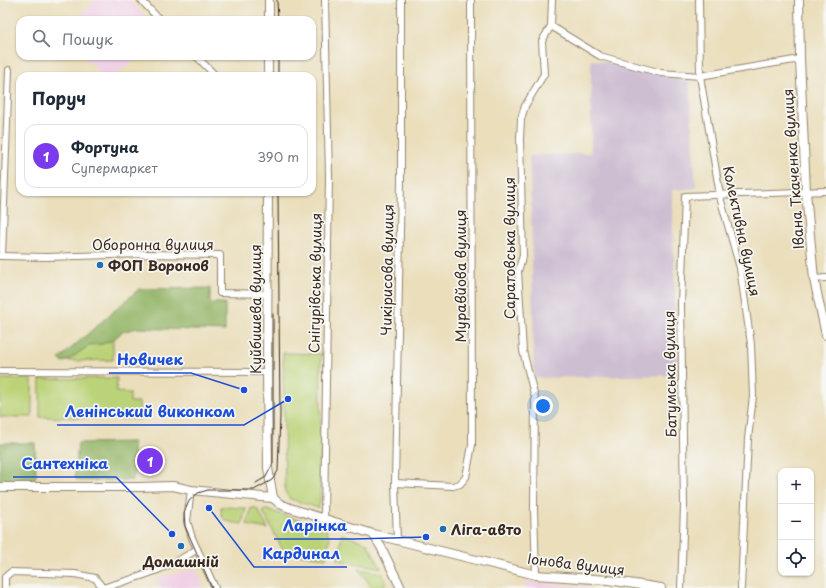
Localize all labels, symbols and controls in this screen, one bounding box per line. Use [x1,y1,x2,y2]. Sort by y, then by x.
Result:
search box [16,16,316,60]
icon: search [30,27,52,49]
text: Пошук [62,27,113,50]
text: Поруч [32,85,86,111]
street label: Івана Ткаченка вулиця [777,88,809,250]
text: Фортуна [71,135,139,158]
text: 1 [43,147,49,166]
text: 390 m [257,147,299,166]
text: Супермаркет [71,158,158,177]
street label: Колективна вулиця [718,164,766,298]
street label: Саратовська вулиця [499,177,520,319]
street label: Чикірисова вулиця [375,204,399,336]
street label: Муравйова вулиця [450,209,471,343]
street label: Снігурівська вулиця [303,213,327,353]
street label: Оборонна вулиця [92,234,214,255]
street label: Куйбишева вулиця [245,244,266,374]
place label: ФОП Воронов [108,255,209,276]
marker: ФОП Воронов [95,260,105,270]
street label: Батумська вулиця [658,310,682,438]
callout: Новичек [109,346,191,373]
text: Новичек [117,347,183,370]
your location [533,396,553,416]
callout: Ленінський виконком [57,398,244,425]
text: Ленінський виконком [65,399,235,422]
pin: 1 [137,446,163,476]
callout: Сантехніка [13,450,116,477]
text: Сантехніка [21,451,109,474]
map controls [778,468,814,576]
button: + [778,468,814,504]
button: − [778,504,814,540]
callout: Ларінка [274,512,355,539]
text: Ларінка [283,513,347,536]
place label: Ліга-авто [451,519,521,540]
marker: Ліга-авто [438,524,448,534]
callout: Кардинал [254,540,347,567]
button: locate [778,540,814,576]
marker: Домашній [176,541,186,551]
text: Кардинал [262,541,340,564]
street label: Іонова вулиця [526,548,626,580]
place label: Домашній [142,551,219,572]

